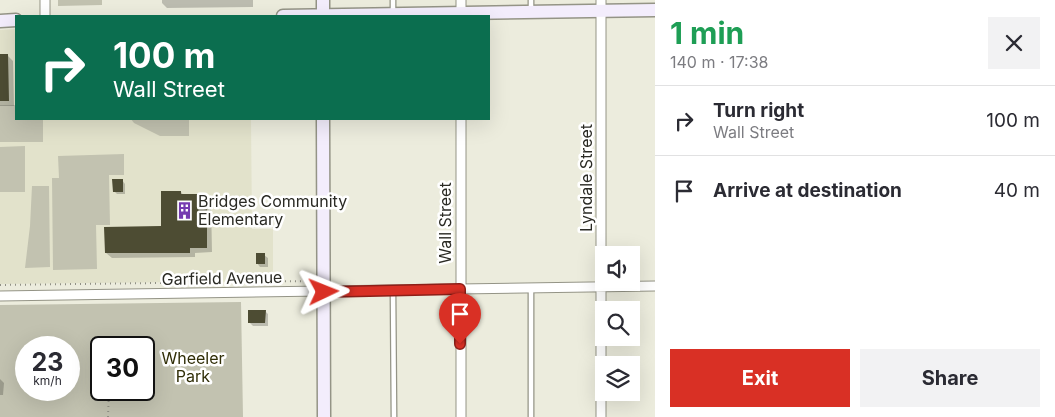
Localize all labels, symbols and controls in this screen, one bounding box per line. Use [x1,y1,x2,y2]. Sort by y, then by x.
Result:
text: 1 min [670,15,744,51]
button: close [988,17,1040,69]
text: 100 m [113,34,216,76]
icon: right [30,35,95,100]
text: 140 m · 17:38 [670,52,768,72]
text: Wall Street [113,76,225,102]
text: Turn right [713,99,804,122]
icon: right [670,107,698,135]
text: 100 m [986,109,1040,132]
text: Wall Street [713,122,794,142]
street label: Lyndale Street [576,124,596,232]
icon: arrive [670,177,698,205]
text: Arrive at destination [713,179,902,202]
text: 40 m [994,179,1040,202]
street label: Wall Street [435,182,455,264]
place label: Bridges Community Elementary [198,191,347,229]
building icon: Bridges Community Elementary [174,200,194,220]
map controls [595,246,640,401]
button: sound [595,246,640,291]
position arrow [297,265,349,317]
street label: Garfield Avenue [161,267,283,289]
pin [439,293,481,344]
icon: arrive [446,300,474,328]
button: search [595,301,640,346]
speed limit sign: 30 [90,336,155,401]
text: 23 [32,347,63,377]
park label: Wheeler Park [161,348,225,386]
button: Exit [670,349,850,407]
button: Share [860,349,1040,407]
button: layers [595,356,640,401]
text: km/h [33,373,62,388]

